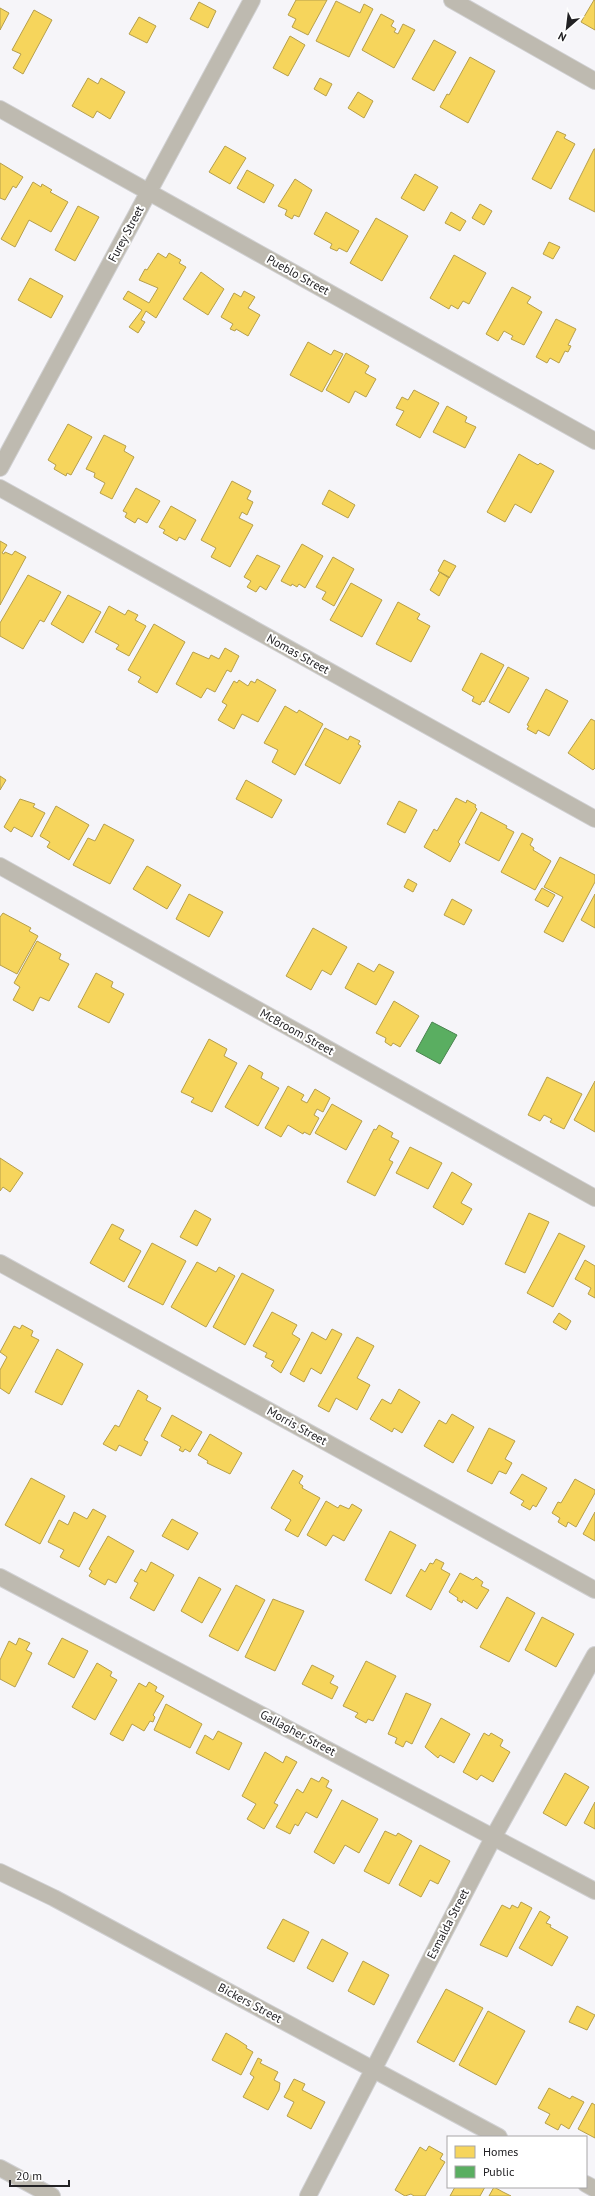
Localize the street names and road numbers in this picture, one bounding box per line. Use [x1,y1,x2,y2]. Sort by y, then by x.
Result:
street label: Furey Street [104,203,147,264]
street label: Pueblo Street [264,251,332,298]
street label: Nomas Street [264,630,332,677]
street label: McBroom Street [258,1005,337,1058]
street label: Morris Street [265,1403,330,1448]
street label: Gallagher Street [258,1706,339,1759]
street label: Esmalda Street [423,1886,472,1961]
street label: Bickers Street [216,1979,285,2026]

